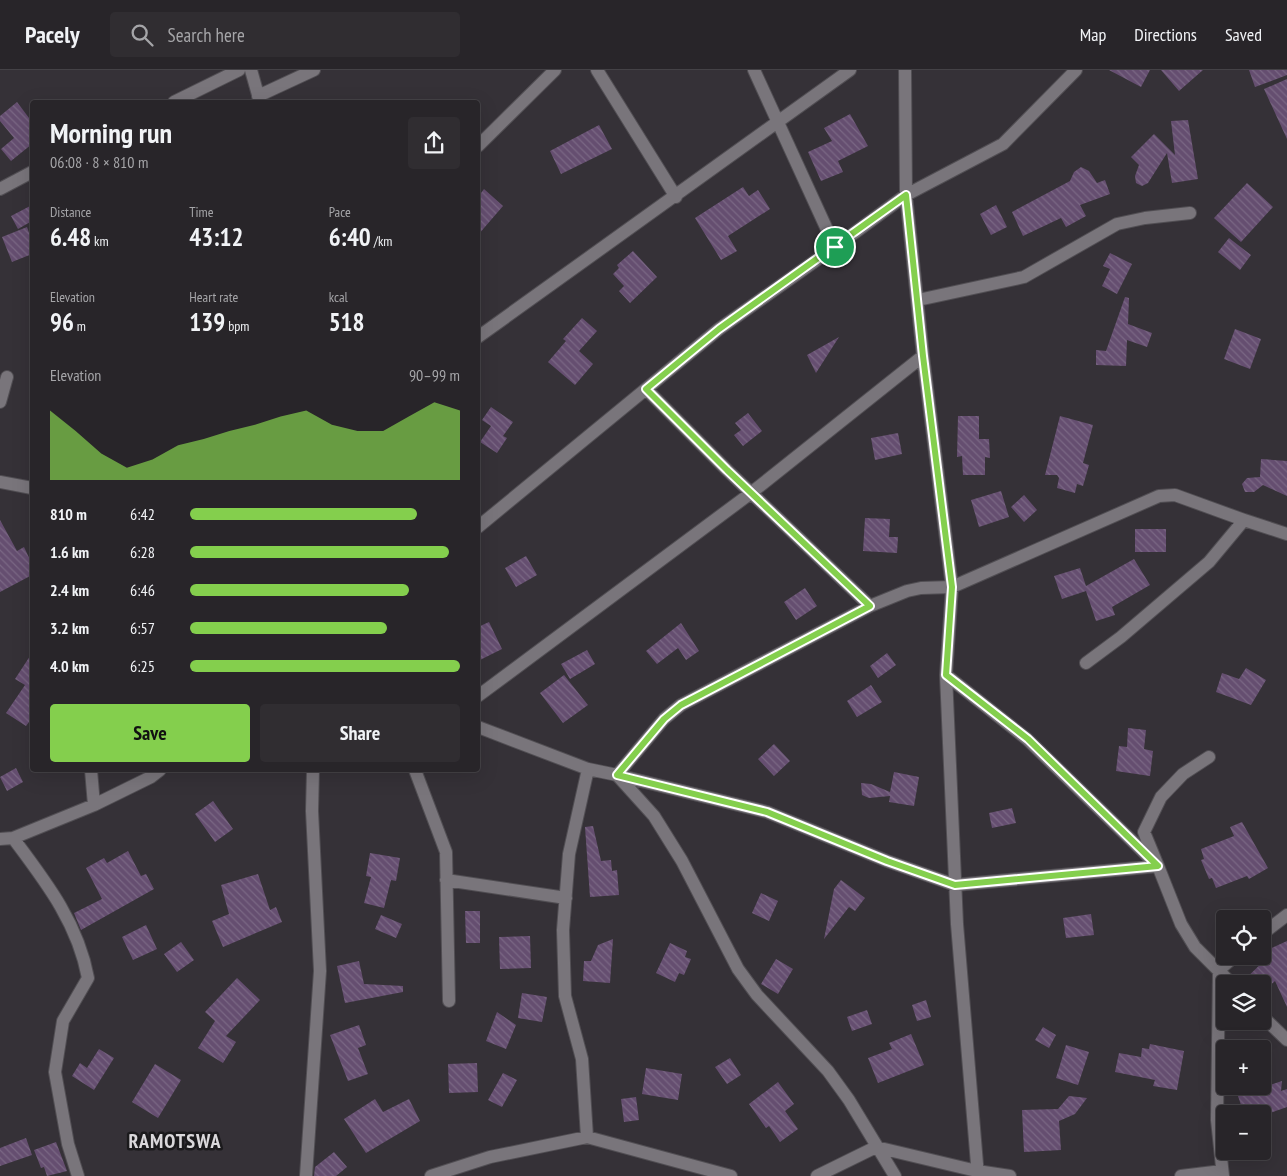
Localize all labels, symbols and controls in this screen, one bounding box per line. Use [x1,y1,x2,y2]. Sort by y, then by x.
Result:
search box [110,12,460,57]
text: Pacely [25,19,80,50]
icon: search [128,21,156,49]
text: Search here [168,23,245,47]
text: Map [1080,23,1106,46]
text: Directions [1134,23,1197,46]
text: Saved [1225,23,1262,46]
text: Morning run [50,114,172,151]
button: share [408,117,460,169]
text: 06:08 · 8 × 810 m [50,152,148,172]
text: Distance [50,203,91,221]
text: Time [189,203,214,221]
text: Pace [329,203,351,221]
text: 6.48 [50,221,91,253]
text: 43:12 [189,221,243,253]
text: 6:40 [329,221,371,253]
pin [814,226,856,268]
text: km [91,232,109,250]
text: /km [371,232,392,250]
icon: arrive [821,233,849,261]
text: Elevation [50,288,95,306]
text: Heart rate [189,288,238,306]
text: kcal [329,288,348,306]
text: 96 [50,306,74,338]
text: 139 [189,306,225,338]
text: 518 [329,306,365,338]
text: m [74,317,86,335]
text: bpm [225,317,249,335]
text: Elevation [50,365,101,385]
text: 90–99 m [409,365,460,385]
text: 810 m [50,504,87,524]
text: 6:42 [130,504,155,524]
text: 1.6 km [50,542,89,562]
text: 6:28 [130,542,155,562]
text: 2.4 km [50,580,89,600]
text: 6:46 [130,580,155,600]
text: 3.2 km [50,618,89,638]
text: 6:57 [130,618,155,638]
text: 4.0 km [50,656,89,676]
text: 6:25 [130,656,155,676]
button: Save [50,704,250,762]
button: Share [260,704,460,762]
map controls [1216,910,1271,1160]
button: locate [1216,910,1271,965]
button: layers [1216,975,1271,1030]
button: + [1216,1040,1271,1095]
button: − [1216,1105,1271,1160]
district label: RAMOTSWA [128,1128,222,1154]

